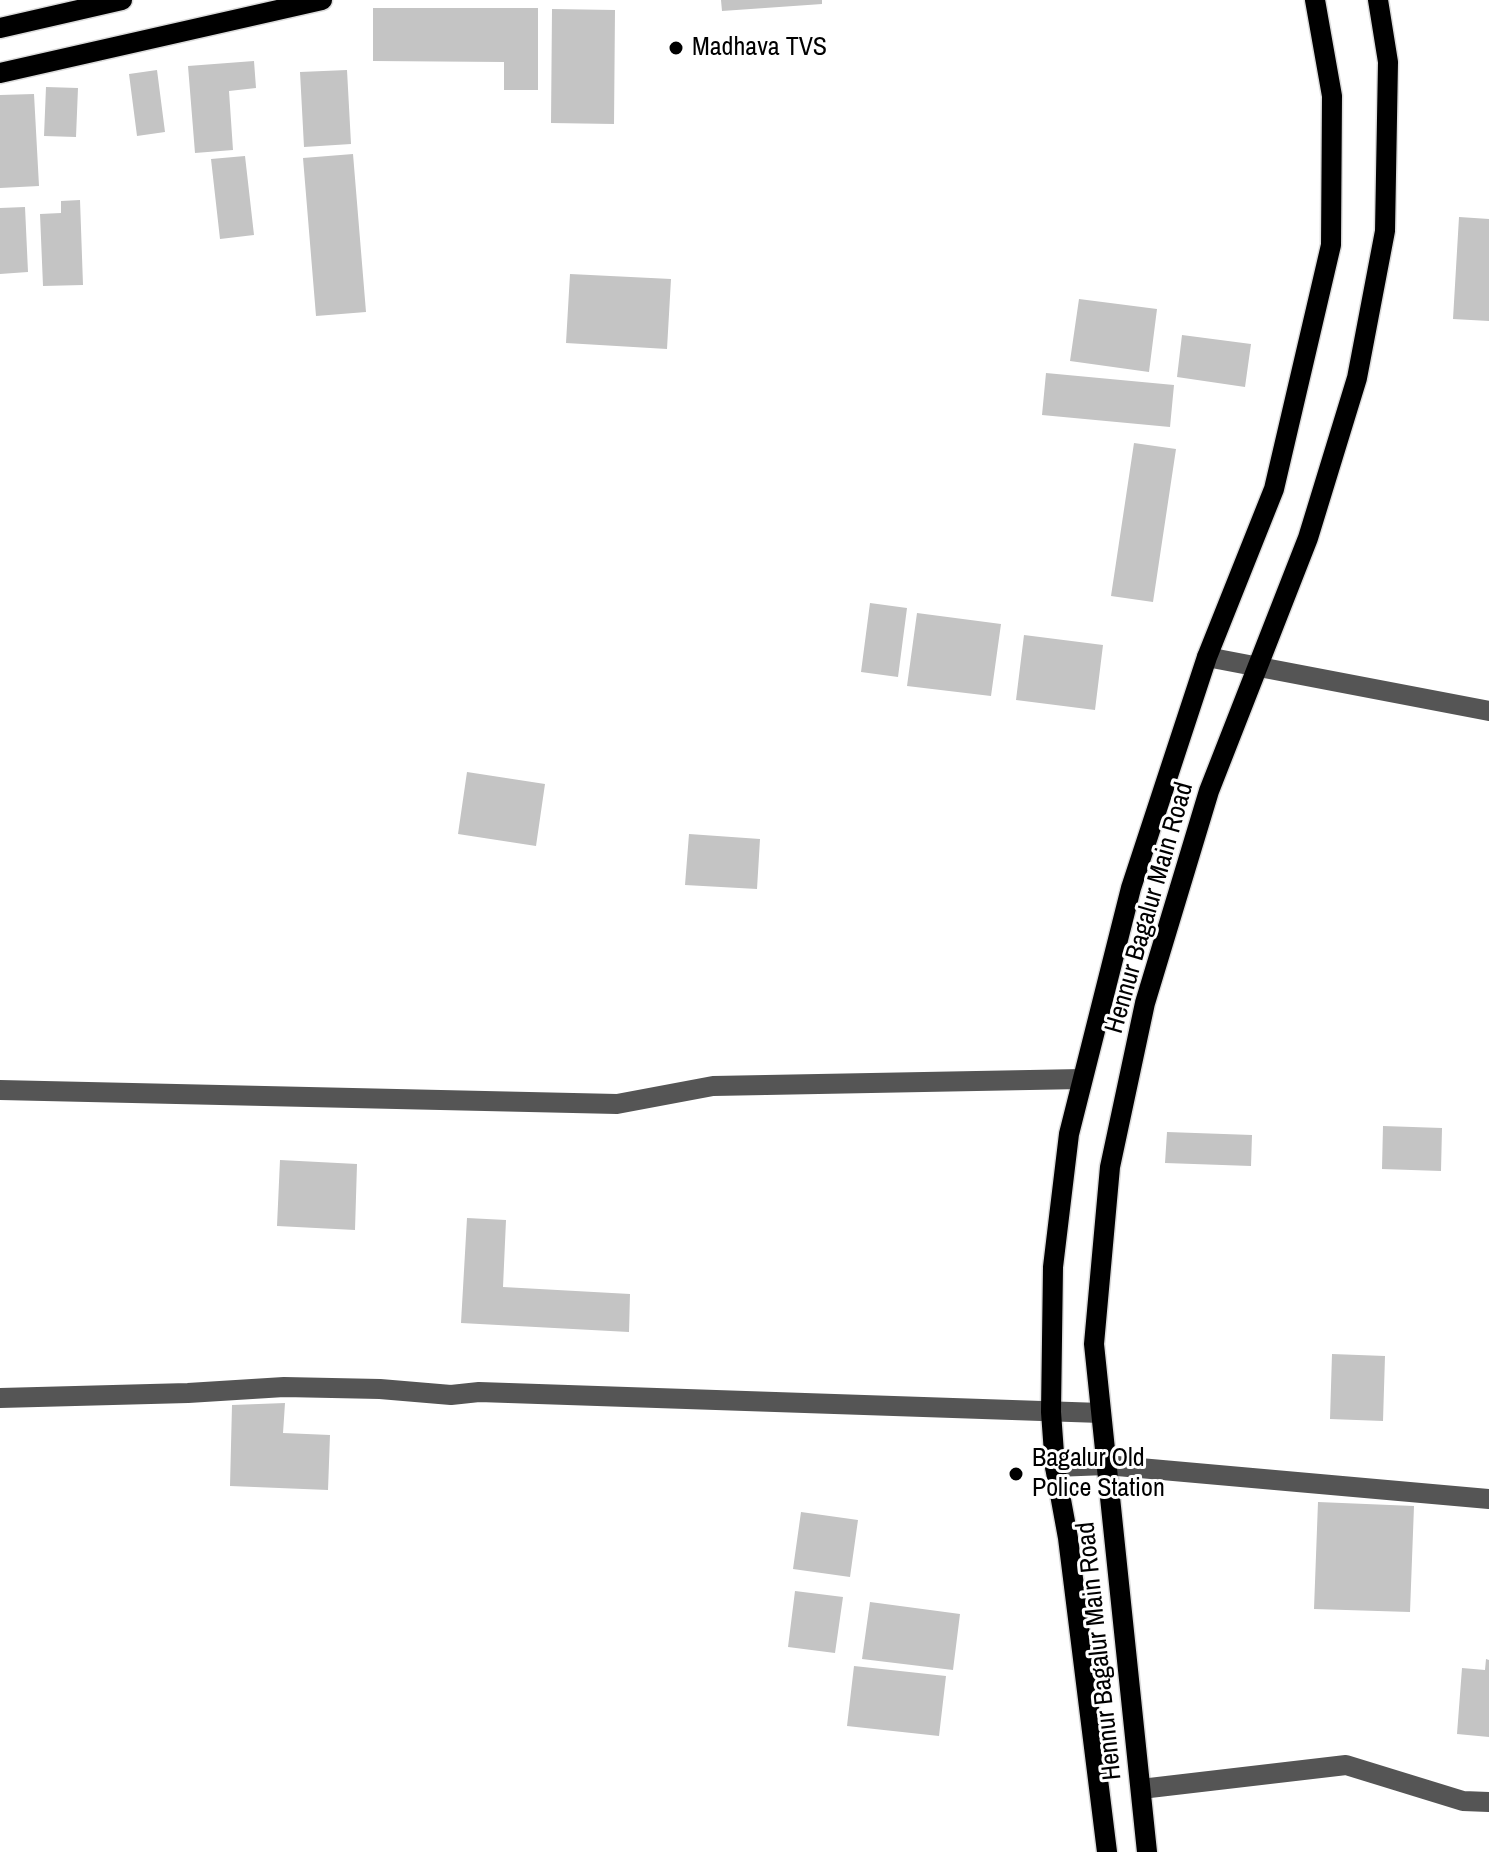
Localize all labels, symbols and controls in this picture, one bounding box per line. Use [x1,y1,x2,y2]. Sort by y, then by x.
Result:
place label: Madhava TVS [692,32,827,64]
marker: Madhava TVS [667,39,685,57]
street label: Hennur Bagalur Main Road [1099,779,1201,1037]
place label: Bagalur Old Police Station [1032,1443,1165,1504]
marker: Bagalur Old Police Station [1007,1465,1025,1483]
street label: Hennur Bagalur Main Road [1071,1520,1129,1782]

